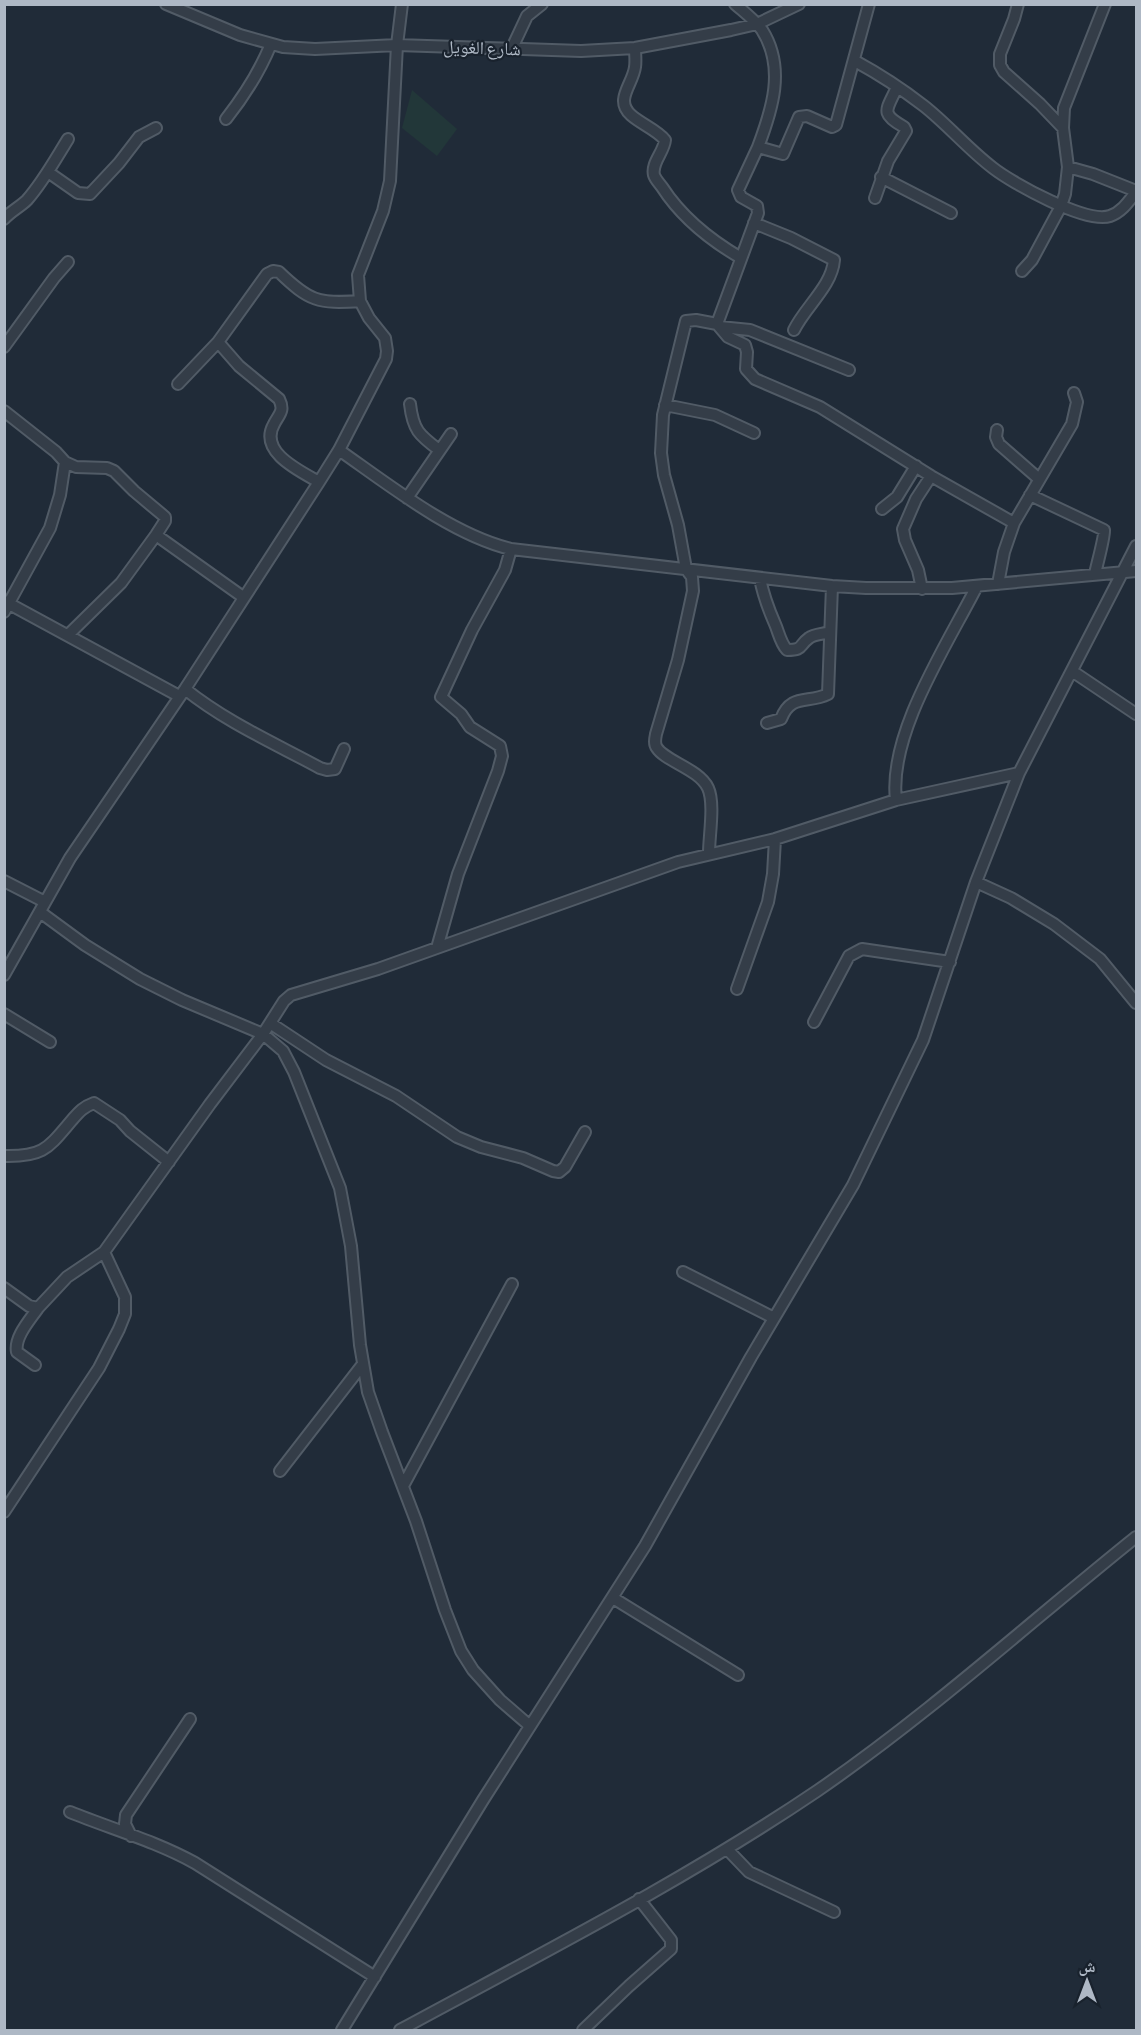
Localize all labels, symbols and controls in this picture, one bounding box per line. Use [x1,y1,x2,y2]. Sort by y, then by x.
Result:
street label: شارع الغويل [443,36,521,60]
north arrow [1057,1951,1117,2011]
text: ش [1079,1957,1096,1976]

